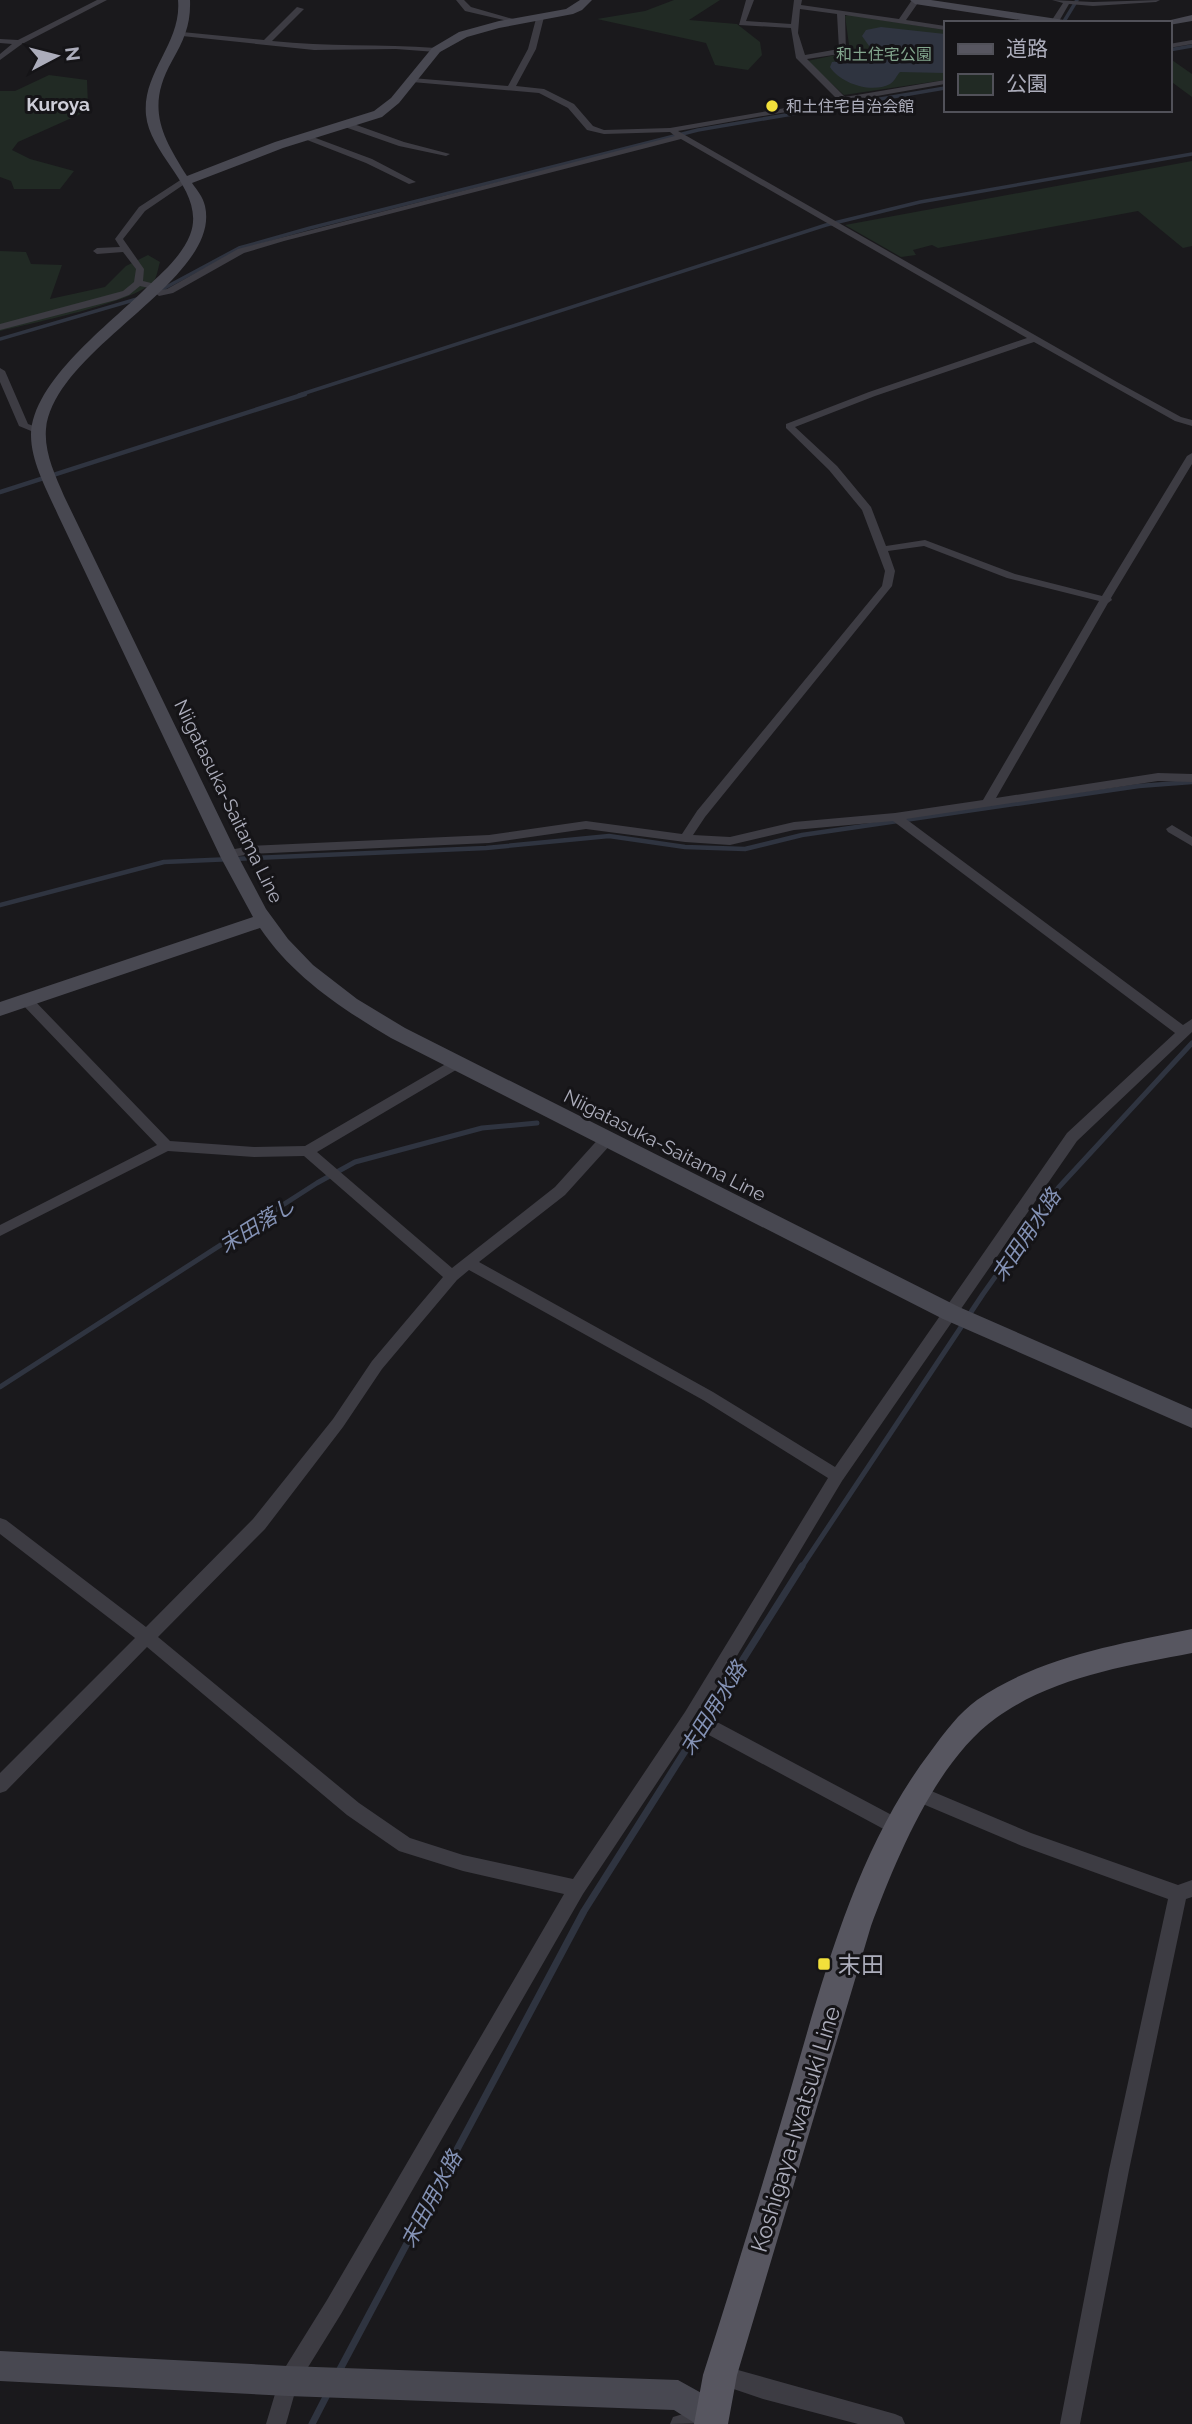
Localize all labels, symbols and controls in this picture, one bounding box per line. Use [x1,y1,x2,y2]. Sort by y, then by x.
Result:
north arrow [21,21,91,91]
legend [944,21,1171,112]
text: 道路 [1006,36,1048,61]
text: N [61,45,85,62]
park label: 和土住宅公園 [836,45,932,64]
text: 公園 [1006,71,1048,96]
district label: Kuroya [26,93,90,115]
place label: 和土住宅自治会館 [786,97,914,116]
marker: 和土住宅自治会館 [764,98,780,114]
street label: Niigatasuka-Saitama Line [170,696,288,906]
street label: Niigatasuka-Saitama Line [560,1084,770,1206]
water label: 末田用水路 [986,1183,1067,1286]
water label: 末田落し [215,1192,299,1258]
water label: 末田用水路 [675,1655,752,1759]
place label: 末田 [838,1951,884,1978]
marker: 末田 [816,1956,832,1972]
street label: Koshigaya-Iwatsuki Line [745,2003,845,2255]
water label: 末田用水路 [395,2145,468,2251]

